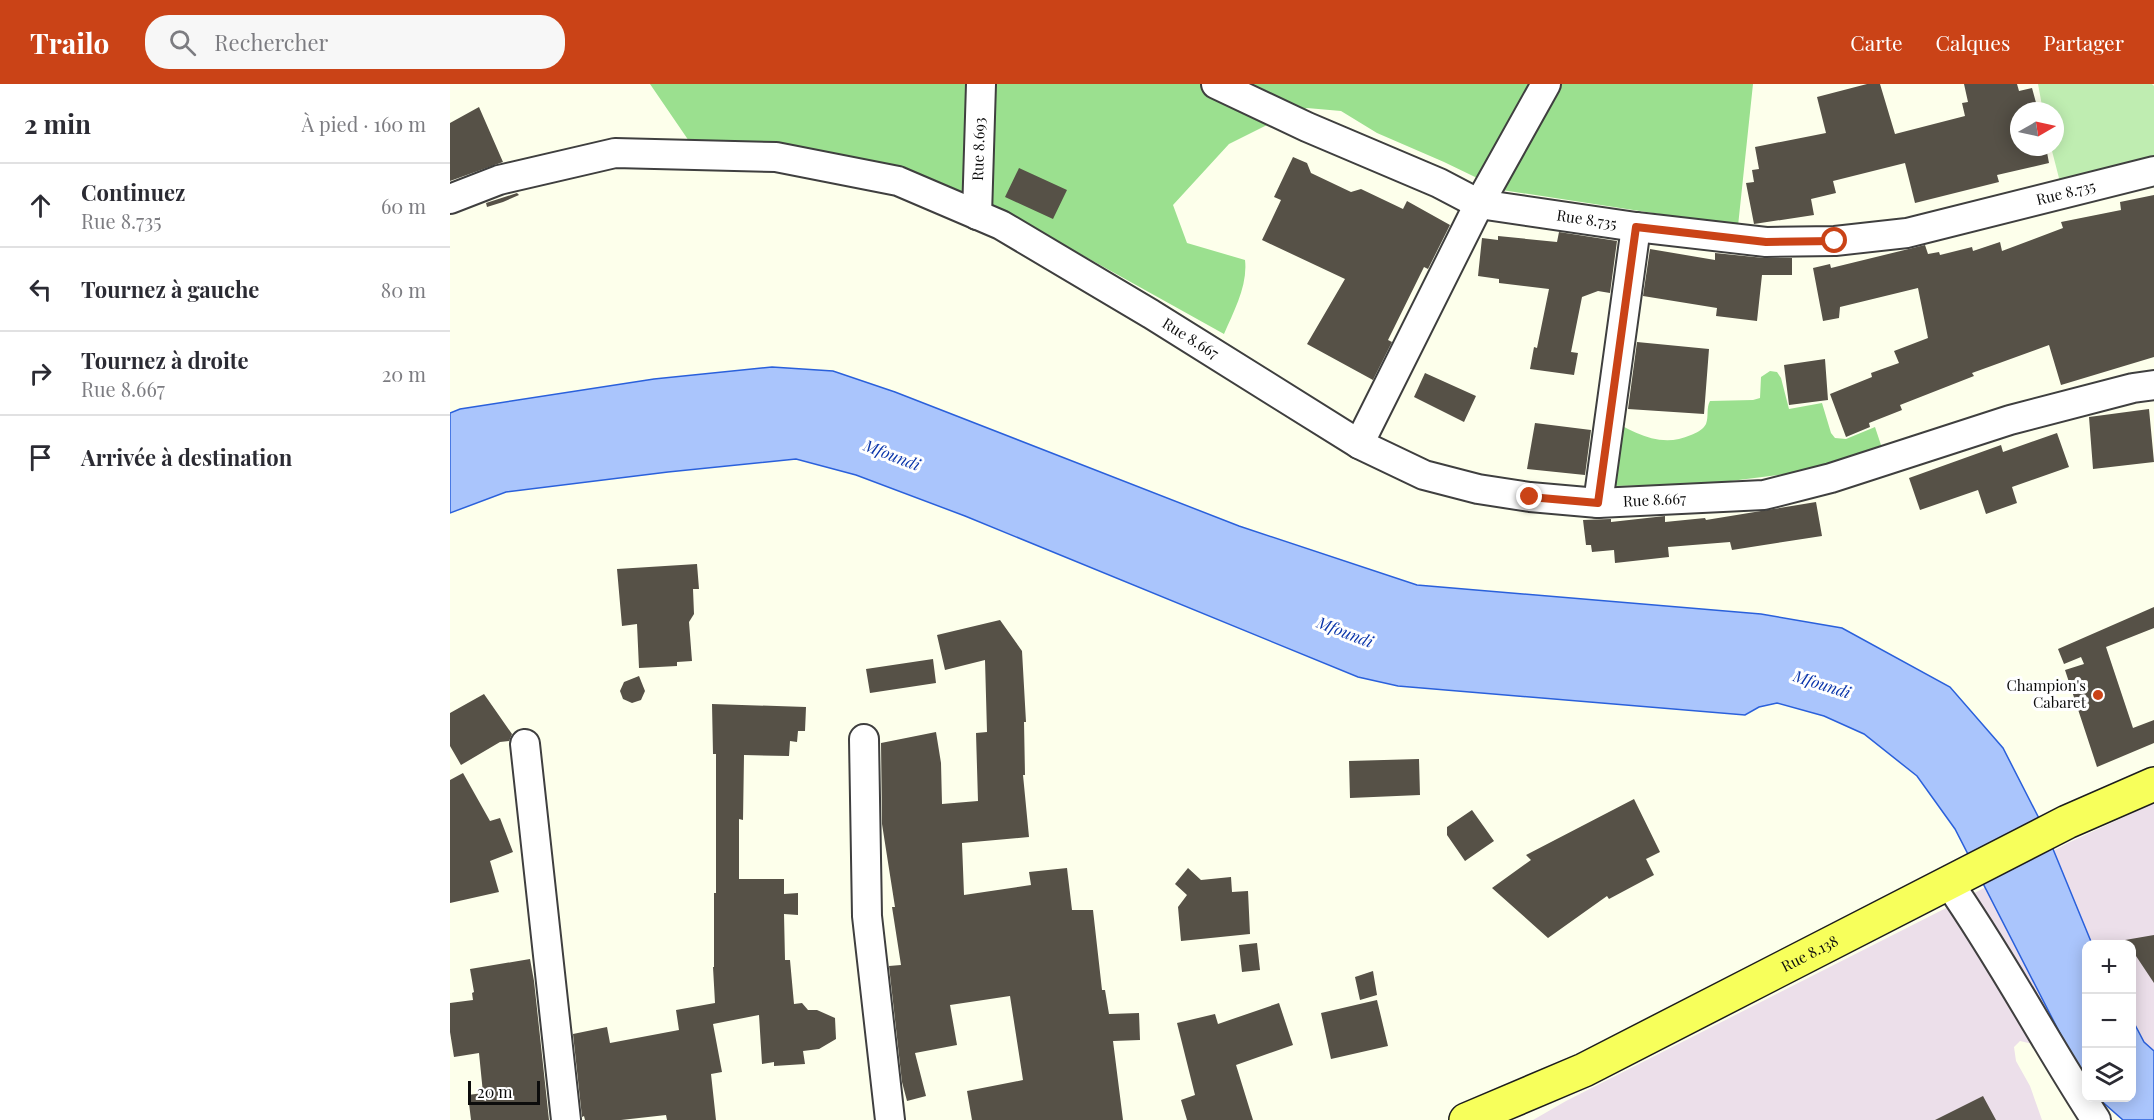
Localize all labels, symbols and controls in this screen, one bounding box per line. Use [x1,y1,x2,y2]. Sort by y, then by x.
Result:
search box [145,15,565,69]
text: Trailo [30,24,109,61]
icon: search [166,26,199,59]
text: Rechercher [214,27,328,57]
text: Carte [1850,28,1903,56]
text: Calques [1936,28,2010,56]
text: Partager [2043,28,2124,56]
north arrow [2010,102,2064,156]
text: 2 min [24,106,91,141]
text: À pied · 160 m [301,110,426,137]
street label: Rue 8.693 [967,117,989,181]
street label: Rue 8.735 [2034,175,2097,209]
text: Continuez [81,177,185,207]
icon: ahead [24,189,57,222]
text: 60 m [381,192,426,219]
street label: Rue 8.735 [1555,205,1618,233]
text: Rue 8.735 [81,207,162,234]
route start [1821,227,1847,253]
icon: left [24,273,57,306]
text: Tournez à gauche [81,274,259,304]
text: 80 m [381,276,426,303]
street label: Rue 8.667 [1159,313,1223,363]
text: Tournez à droite [81,345,249,375]
icon: right [24,357,57,390]
text: 20 m [382,360,426,387]
text: Rue 8.667 [81,375,165,402]
water label: Mfoundi [860,434,924,475]
icon: arrive [24,441,57,474]
text: Arrivée à destination [81,442,292,472]
route end [1516,483,1542,509]
street label: Rue 8.667 [1623,488,1686,511]
water label: Mfoundi [1313,611,1377,652]
water label: Mfoundi [1790,664,1854,703]
place label: Champion's Cabaret [2007,675,2087,712]
marker: Champion's Cabaret [2091,688,2105,702]
street label: Rue 8.138 [1778,930,1841,976]
map controls [2082,940,2136,1102]
button: + [2082,940,2136,994]
button: − [2082,994,2136,1048]
button: layers [2082,1048,2136,1102]
scale bar [468,1078,540,1106]
text: 20 m [477,1081,512,1102]

